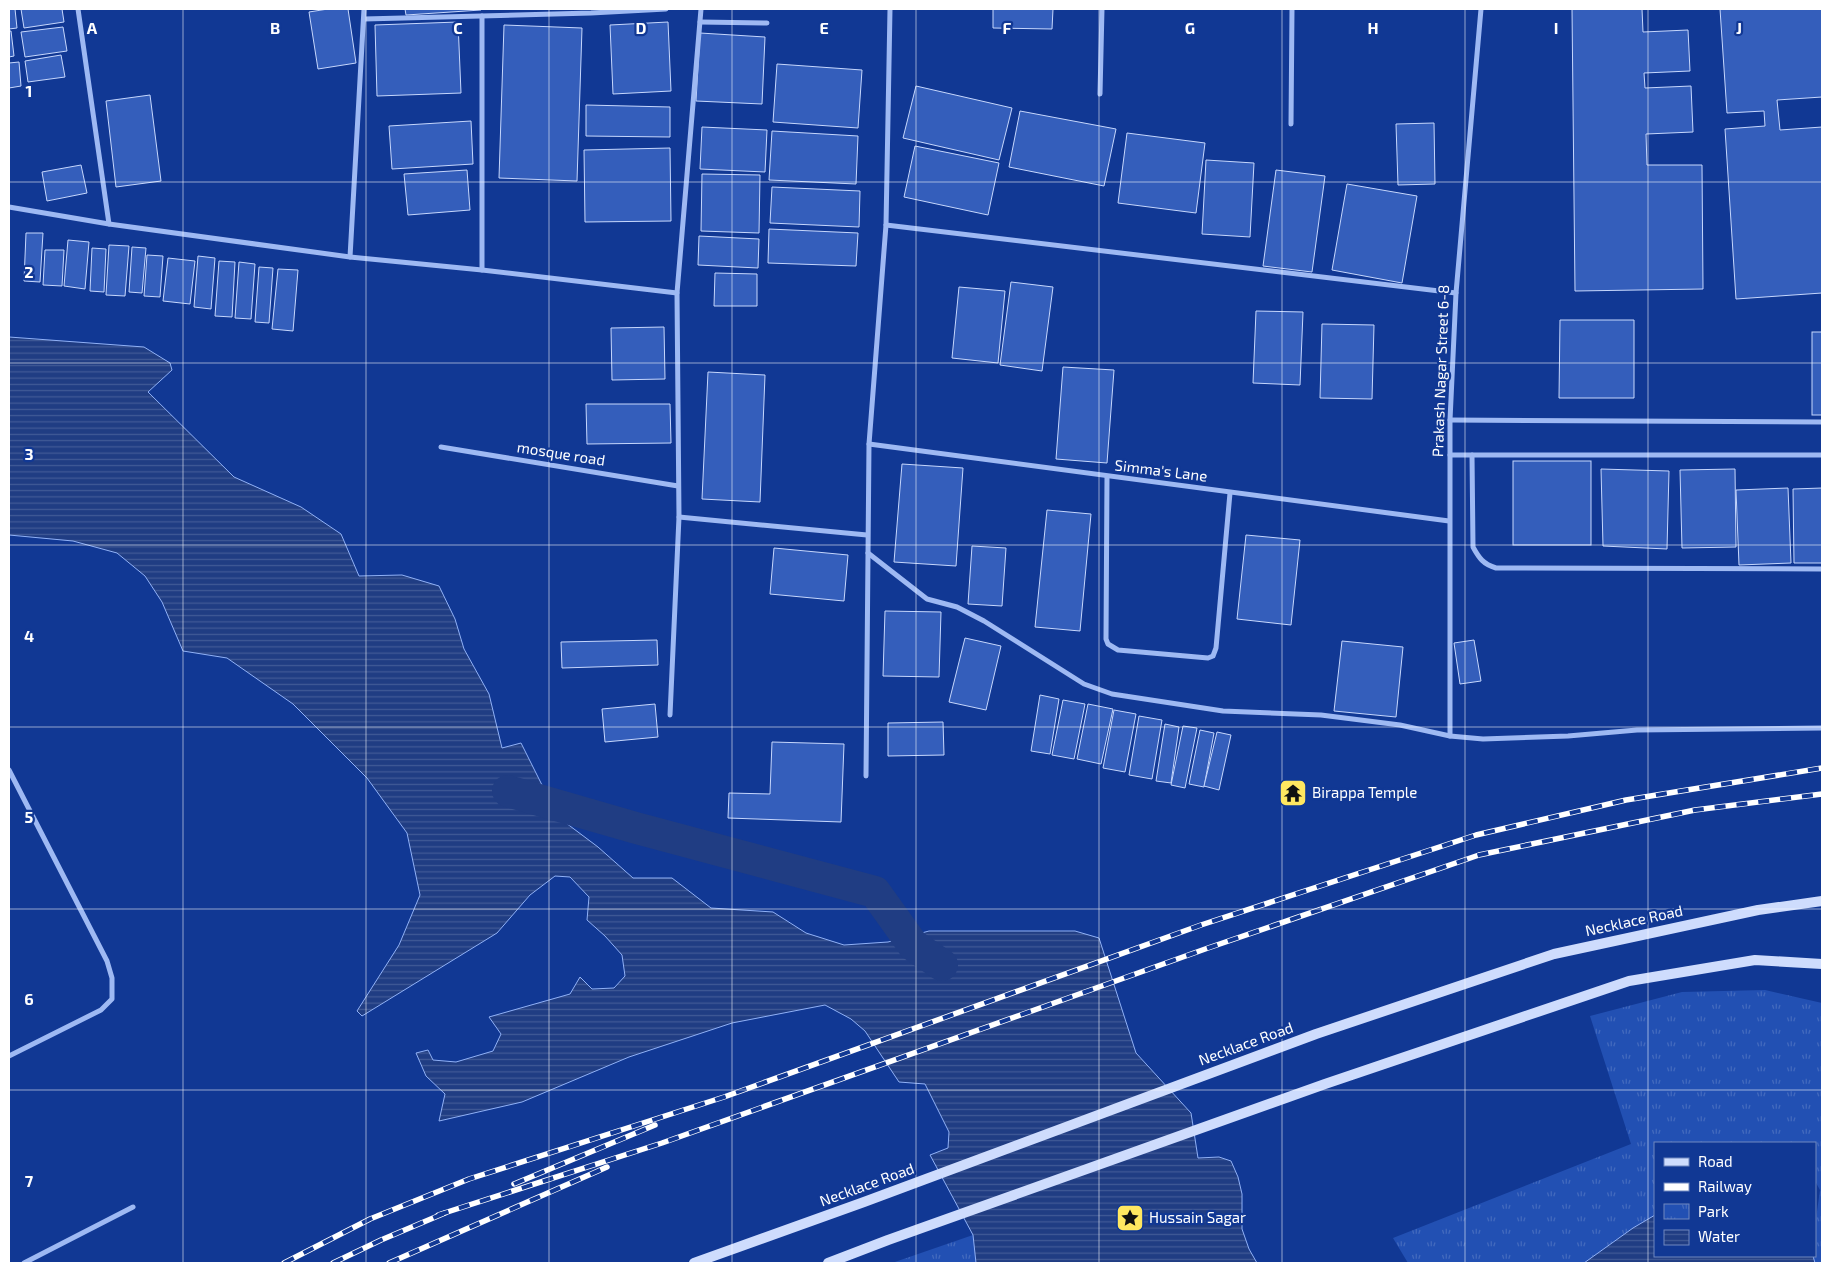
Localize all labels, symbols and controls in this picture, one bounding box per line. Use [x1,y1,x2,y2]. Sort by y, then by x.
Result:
text: A [87,18,98,37]
text: B [270,18,280,37]
text: C [453,18,463,37]
text: D [636,18,647,37]
text: E [819,18,829,37]
text: F [1003,18,1012,37]
text: G [1185,18,1195,37]
text: H [1367,18,1379,37]
text: I [1554,18,1558,37]
text: J [1736,18,1742,37]
text: 1 [26,81,32,100]
text: 2 [24,262,34,281]
street label: Prakash Nagar Street 6-8 [1428,284,1452,457]
street label: mosque road [516,437,606,469]
text: 3 [24,444,34,463]
street label: Simma's Lane [1114,455,1209,485]
text: 4 [24,626,34,645]
temple icon: Birappa Temple [1278,778,1308,808]
place label: Birappa Temple [1312,783,1417,801]
text: 5 [25,807,34,826]
street label: Necklace Road [1583,901,1684,939]
text: 6 [24,989,34,1008]
street label: Necklace Road [1196,1018,1295,1069]
legend [1654,1142,1816,1257]
text: Road [1698,1152,1733,1170]
street label: Necklace Road [817,1159,916,1210]
text: 7 [25,1171,34,1190]
text: Railway [1698,1177,1752,1195]
text: Park [1698,1202,1729,1220]
place icon: Hussain Sagar [1115,1203,1145,1233]
place label: Hussain Sagar [1149,1208,1246,1226]
text: Water [1698,1227,1740,1245]

